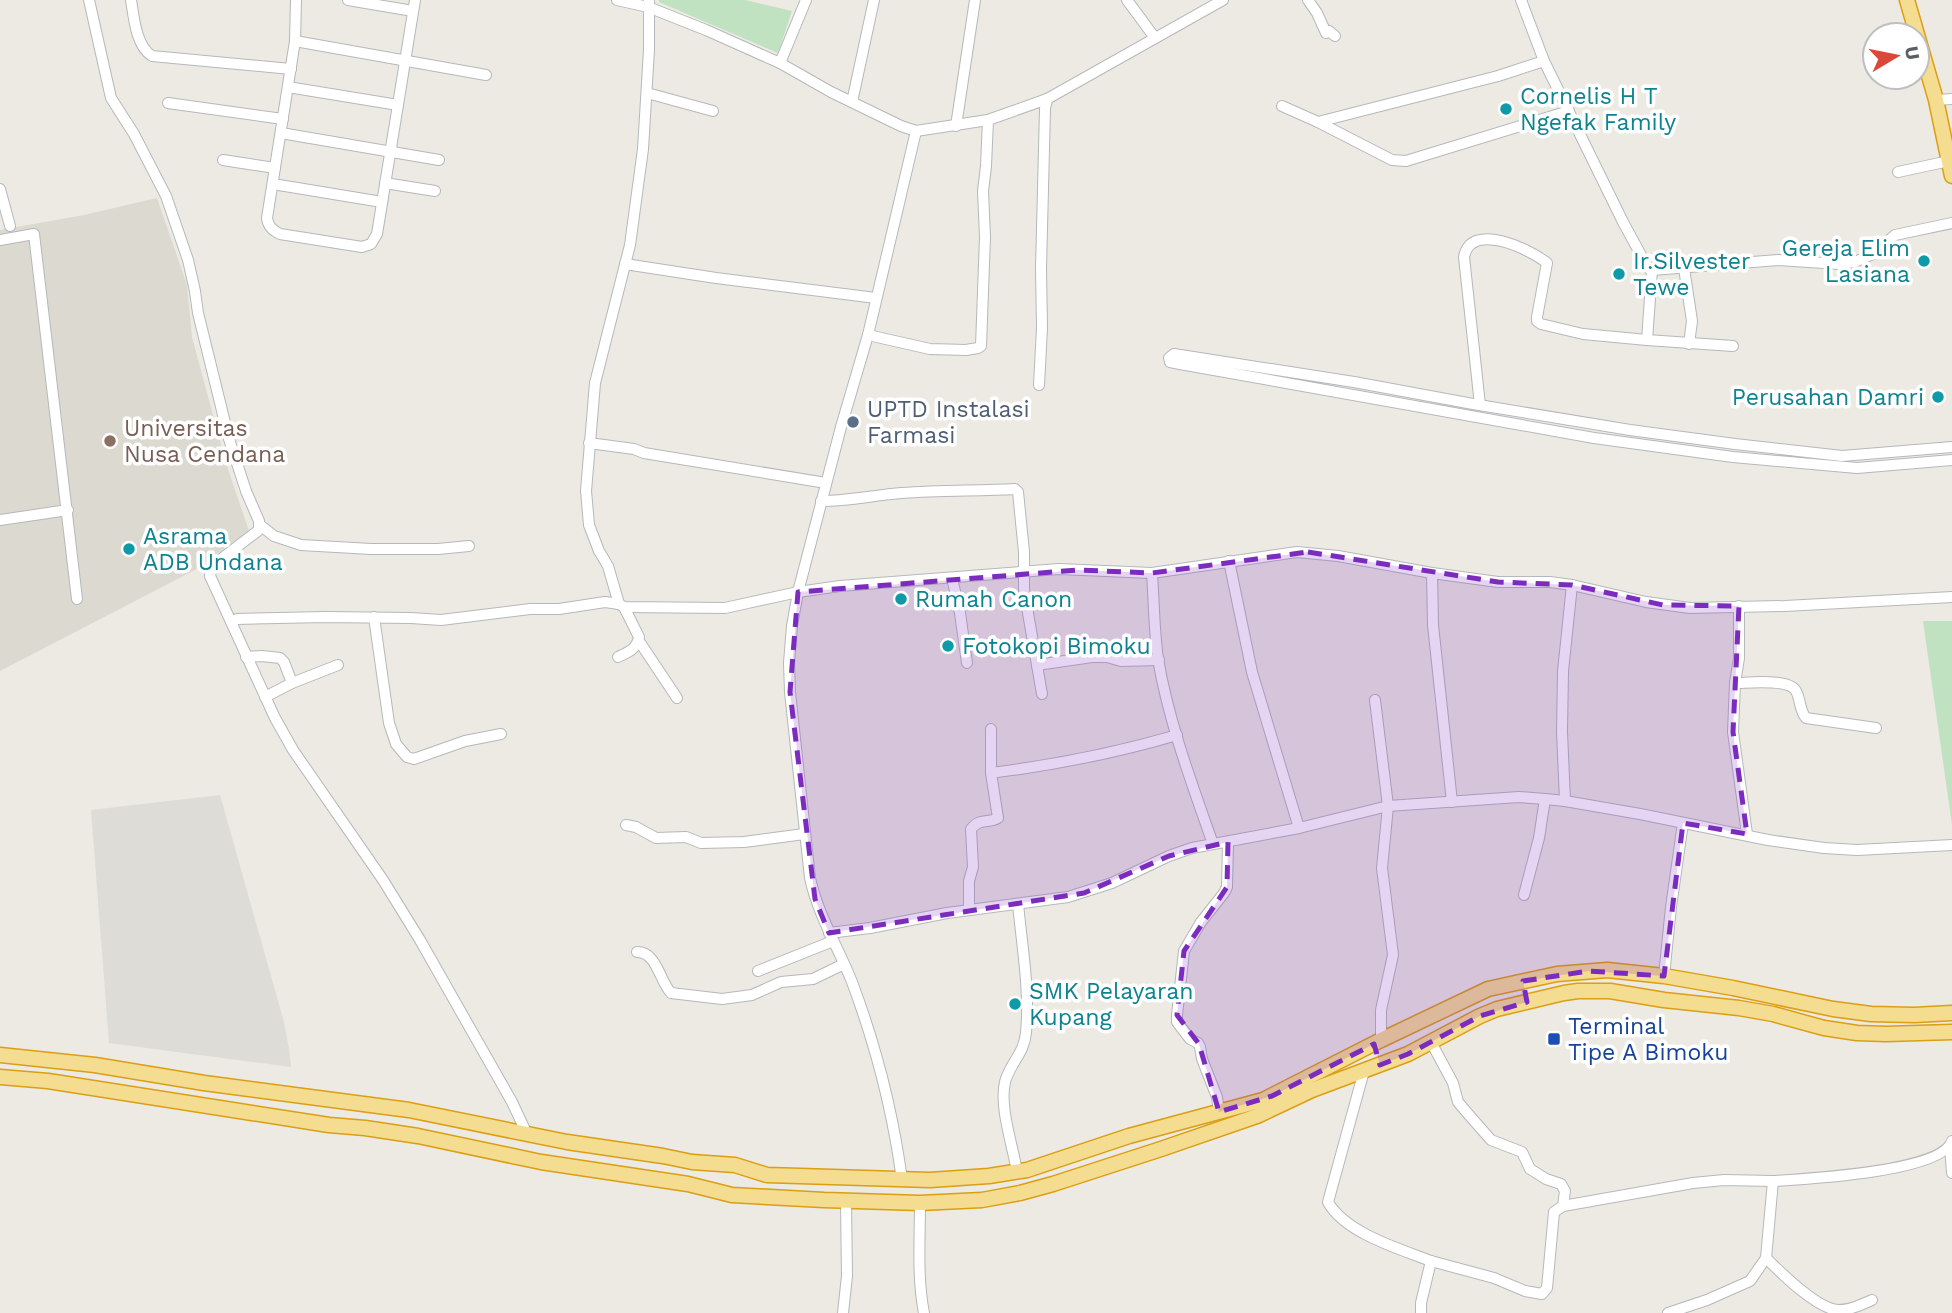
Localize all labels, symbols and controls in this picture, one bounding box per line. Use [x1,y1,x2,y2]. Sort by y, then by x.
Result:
north arrow [1861,21,1931,91]
text: U [1900,44,1925,62]
place label: Cornelis H T Ngefak Family [1520,83,1676,136]
marker: Cornelis H T Ngefak Family [1498,101,1514,117]
place label: Gereja Elim Lasiana [1782,235,1910,288]
place label: Ir.Silvester Tewe [1633,248,1750,301]
marker: Gereja Elim Lasiana [1916,253,1932,269]
marker: Ir.Silvester Tewe [1611,266,1627,282]
place label: Perusahan Damri [1732,384,1924,411]
marker: Perusahan Damri [1930,389,1946,405]
place label: UPTD Instalasi Farmasi [867,396,1030,449]
marker: UPTD Instalasi Farmasi [845,414,861,430]
place label: Universitas Nusa Cendana [124,415,285,468]
marker: Universitas Nusa Cendana [102,433,118,449]
place label: Asrama ADB Undana [143,523,283,576]
marker: Asrama ADB Undana [121,541,137,557]
place label: Rumah Canon [915,586,1072,613]
marker: Rumah Canon [893,591,909,607]
place label: Fotokopi Bimoku [962,633,1151,660]
marker: Fotokopi Bimoku [940,638,956,654]
place label: SMK Pelayaran Kupang [1029,978,1193,1031]
marker: SMK Pelayaran Kupang [1007,996,1023,1012]
place label: Terminal Tipe A Bimoku [1568,1013,1728,1066]
marker: Terminal Tipe A Bimoku [1546,1031,1562,1047]

